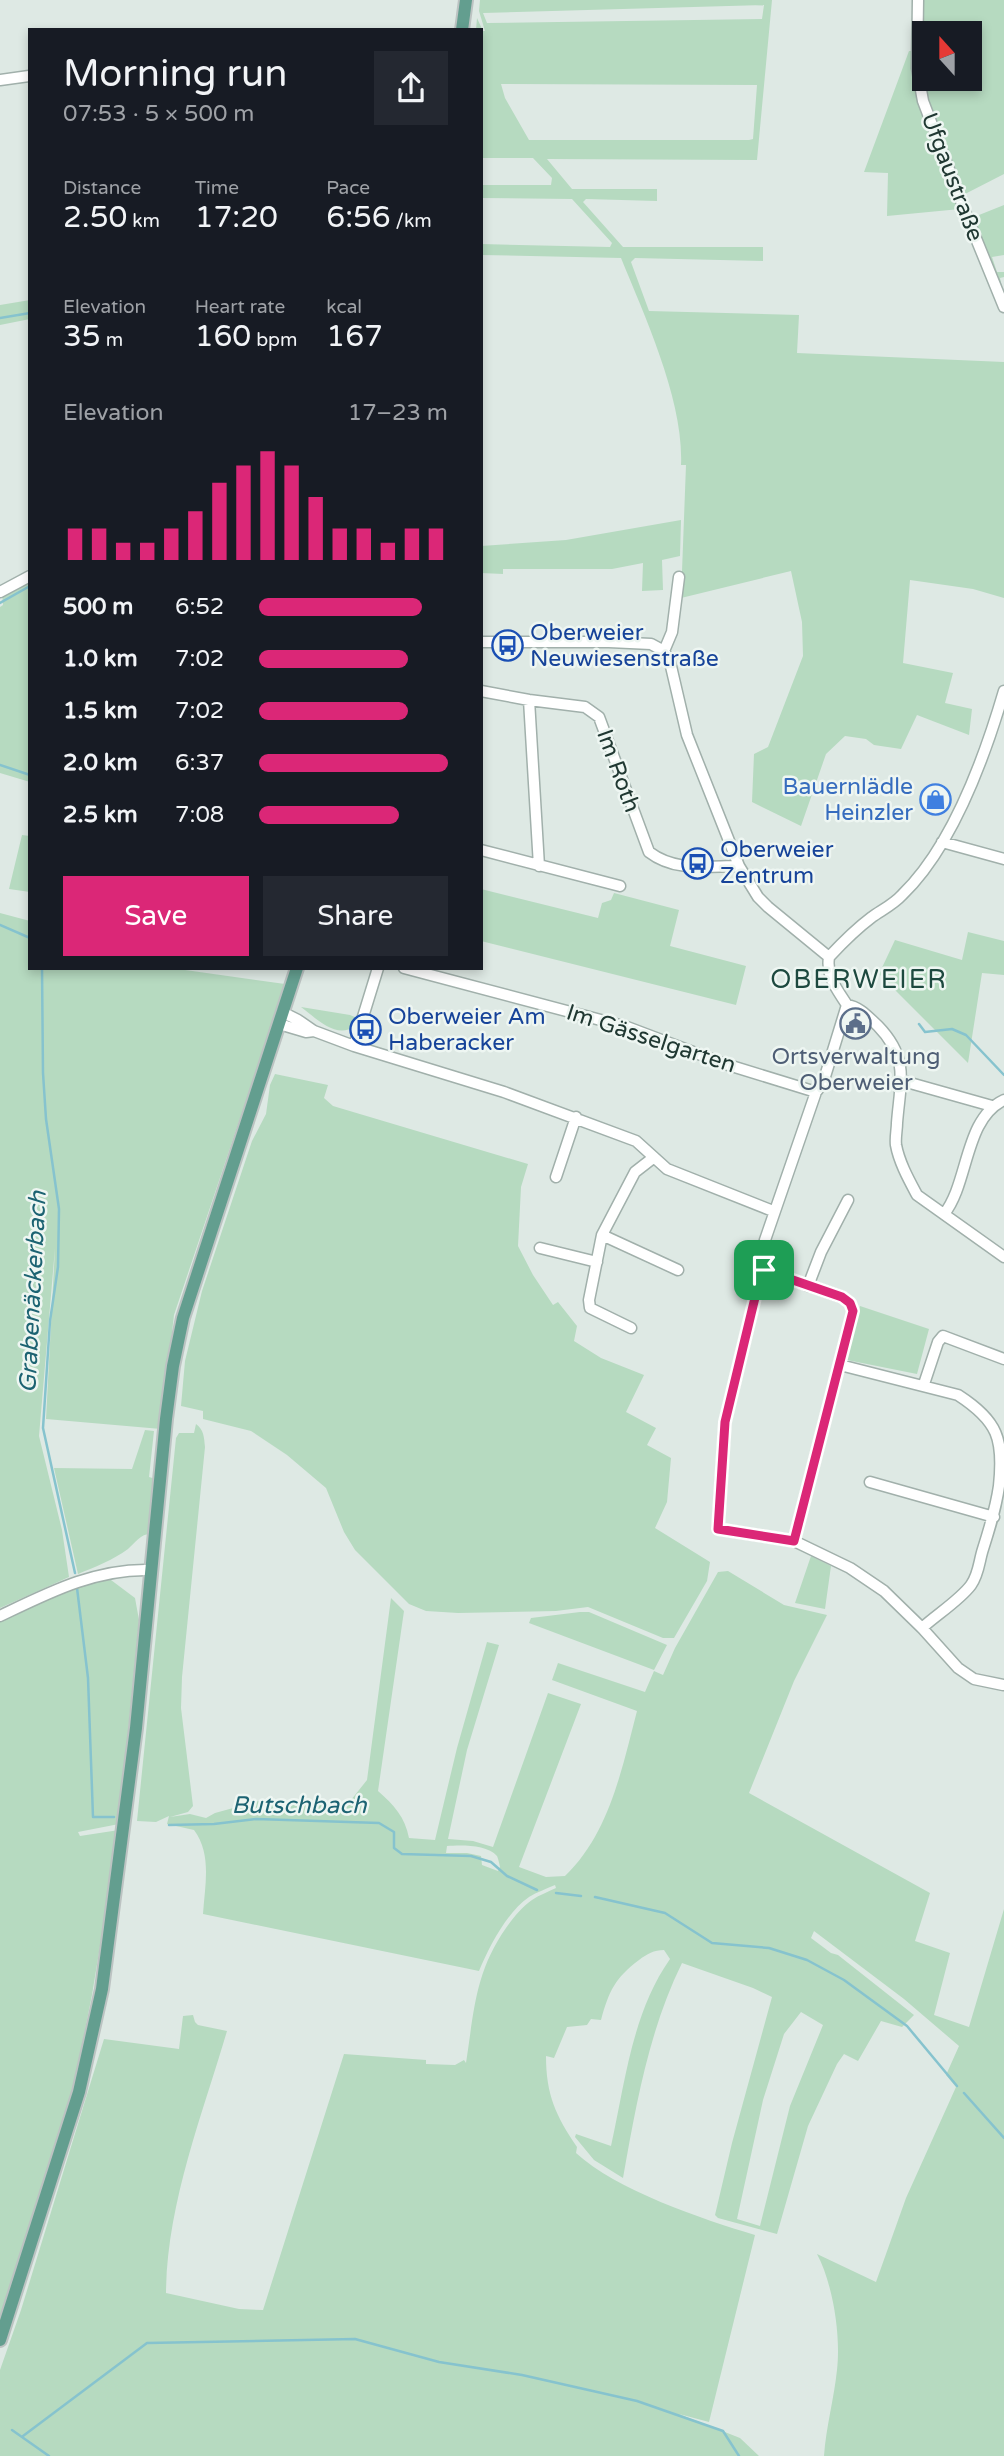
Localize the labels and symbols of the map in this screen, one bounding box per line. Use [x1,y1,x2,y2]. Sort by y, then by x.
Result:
north arrow [912,21,982,91]
street label: Ufgaustraße [915,109,989,245]
place label: Oberweier Neuwiesenstraße [530,619,719,673]
bus stop icon: Oberweier Neuwiesenstraße [490,629,524,663]
street label: Im Roth [590,726,646,816]
place label: Bauernlädle Heinzler [782,773,913,827]
shop icon: Bauernlädle Heinzler [919,783,953,817]
place label: Oberweier Zentrum [720,836,834,890]
bus stop icon: Oberweier Zentrum [680,846,714,880]
district label: OBERWEIER [770,964,948,995]
street label: Im Gässelgarten [563,998,739,1080]
place label: Oberweier Am Haberacker [388,1003,546,1057]
public building icon: Ortsverwaltung Oberweier [839,1006,873,1040]
bus stop icon: Oberweier Am Haberacker [348,1013,382,1047]
place label: Ortsverwaltung Oberweier [772,1043,940,1097]
water label: Grabenäckerbach [13,1189,53,1394]
pin [734,1240,794,1300]
water label: Butschbach [231,1791,368,1820]

